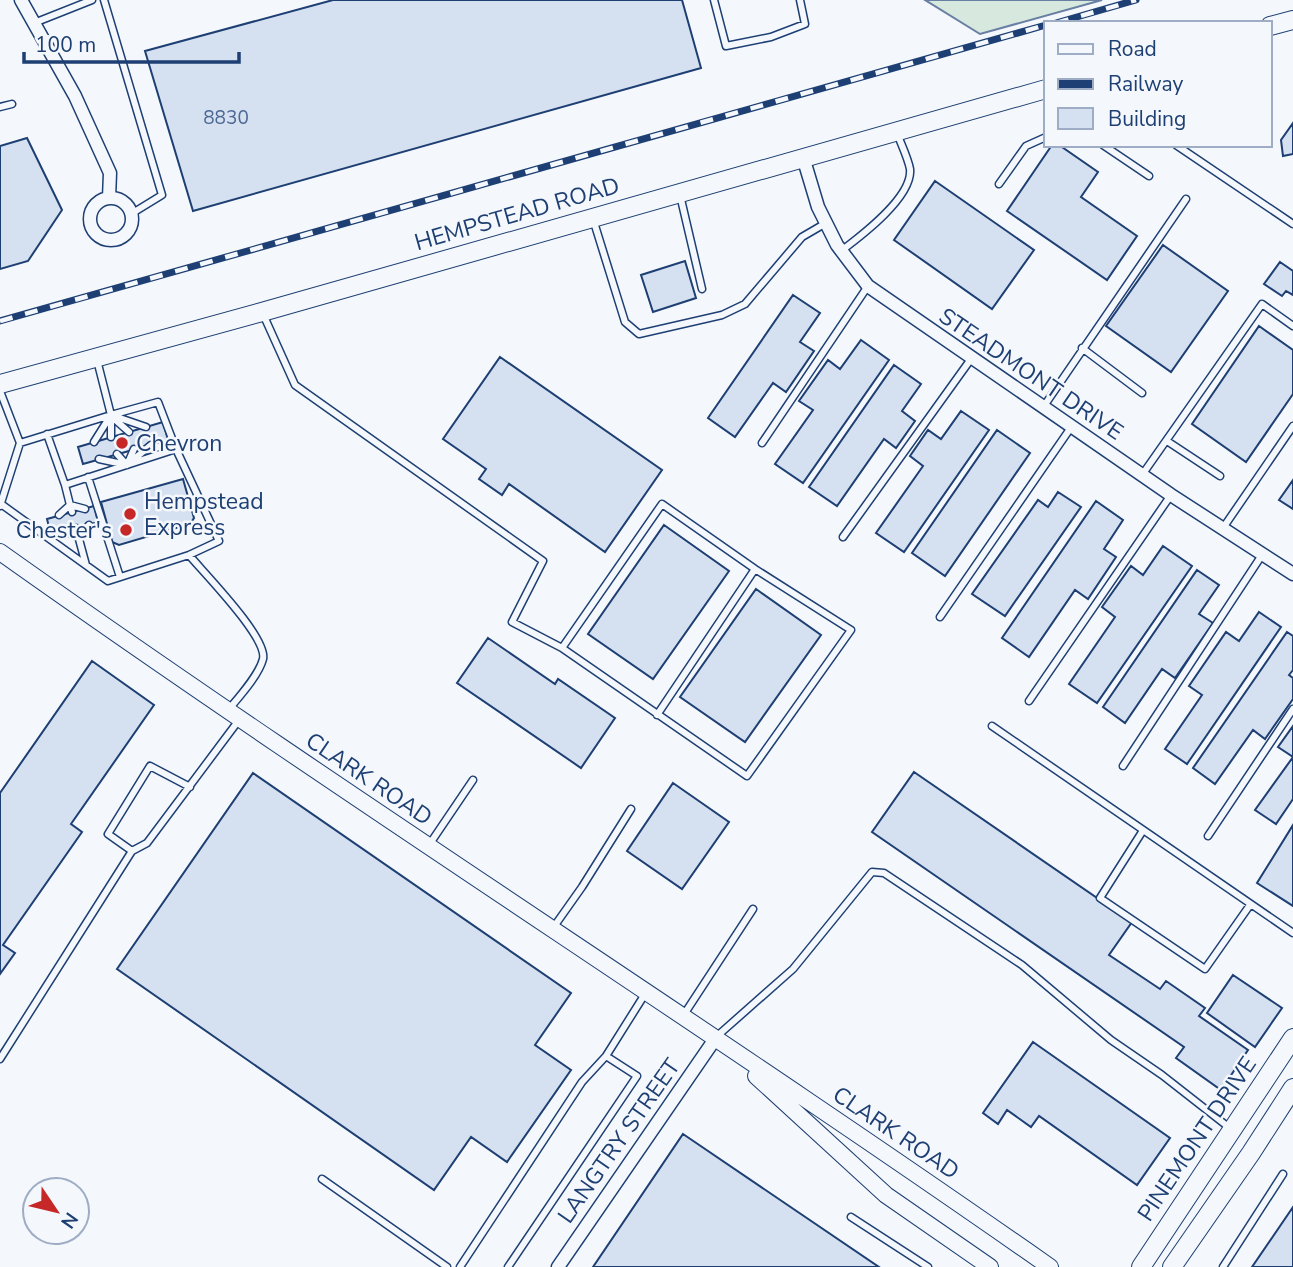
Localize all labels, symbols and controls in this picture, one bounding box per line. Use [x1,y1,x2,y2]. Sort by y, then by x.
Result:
scale bar [24,21,240,65]
legend [1044,21,1272,147]
text: 100 m [35,31,96,59]
text: Road [1108,35,1157,63]
text: Railway [1108,70,1183,98]
house number: 8830 [203,105,249,131]
text: Building [1108,105,1186,133]
street label: HEMPSTEAD ROAD [411,170,623,258]
street label: STEADMONT DRIVE [933,301,1129,447]
place label: Chevron [136,428,222,459]
marker: Chevron [114,435,130,451]
place label: Hempstead Express [144,486,264,543]
marker: Hempstead Express [122,506,138,522]
place label: Chester's [16,515,112,546]
marker: Chester's [118,522,134,538]
street label: CLARK ROAD [300,725,438,833]
street label: PINEMONT DRIVE [1130,1051,1264,1227]
street label: LANGTRY STREET [551,1052,688,1229]
street label: CLARK ROAD [827,1079,965,1187]
north arrow [21,1176,91,1246]
text: N [54,1207,84,1233]

